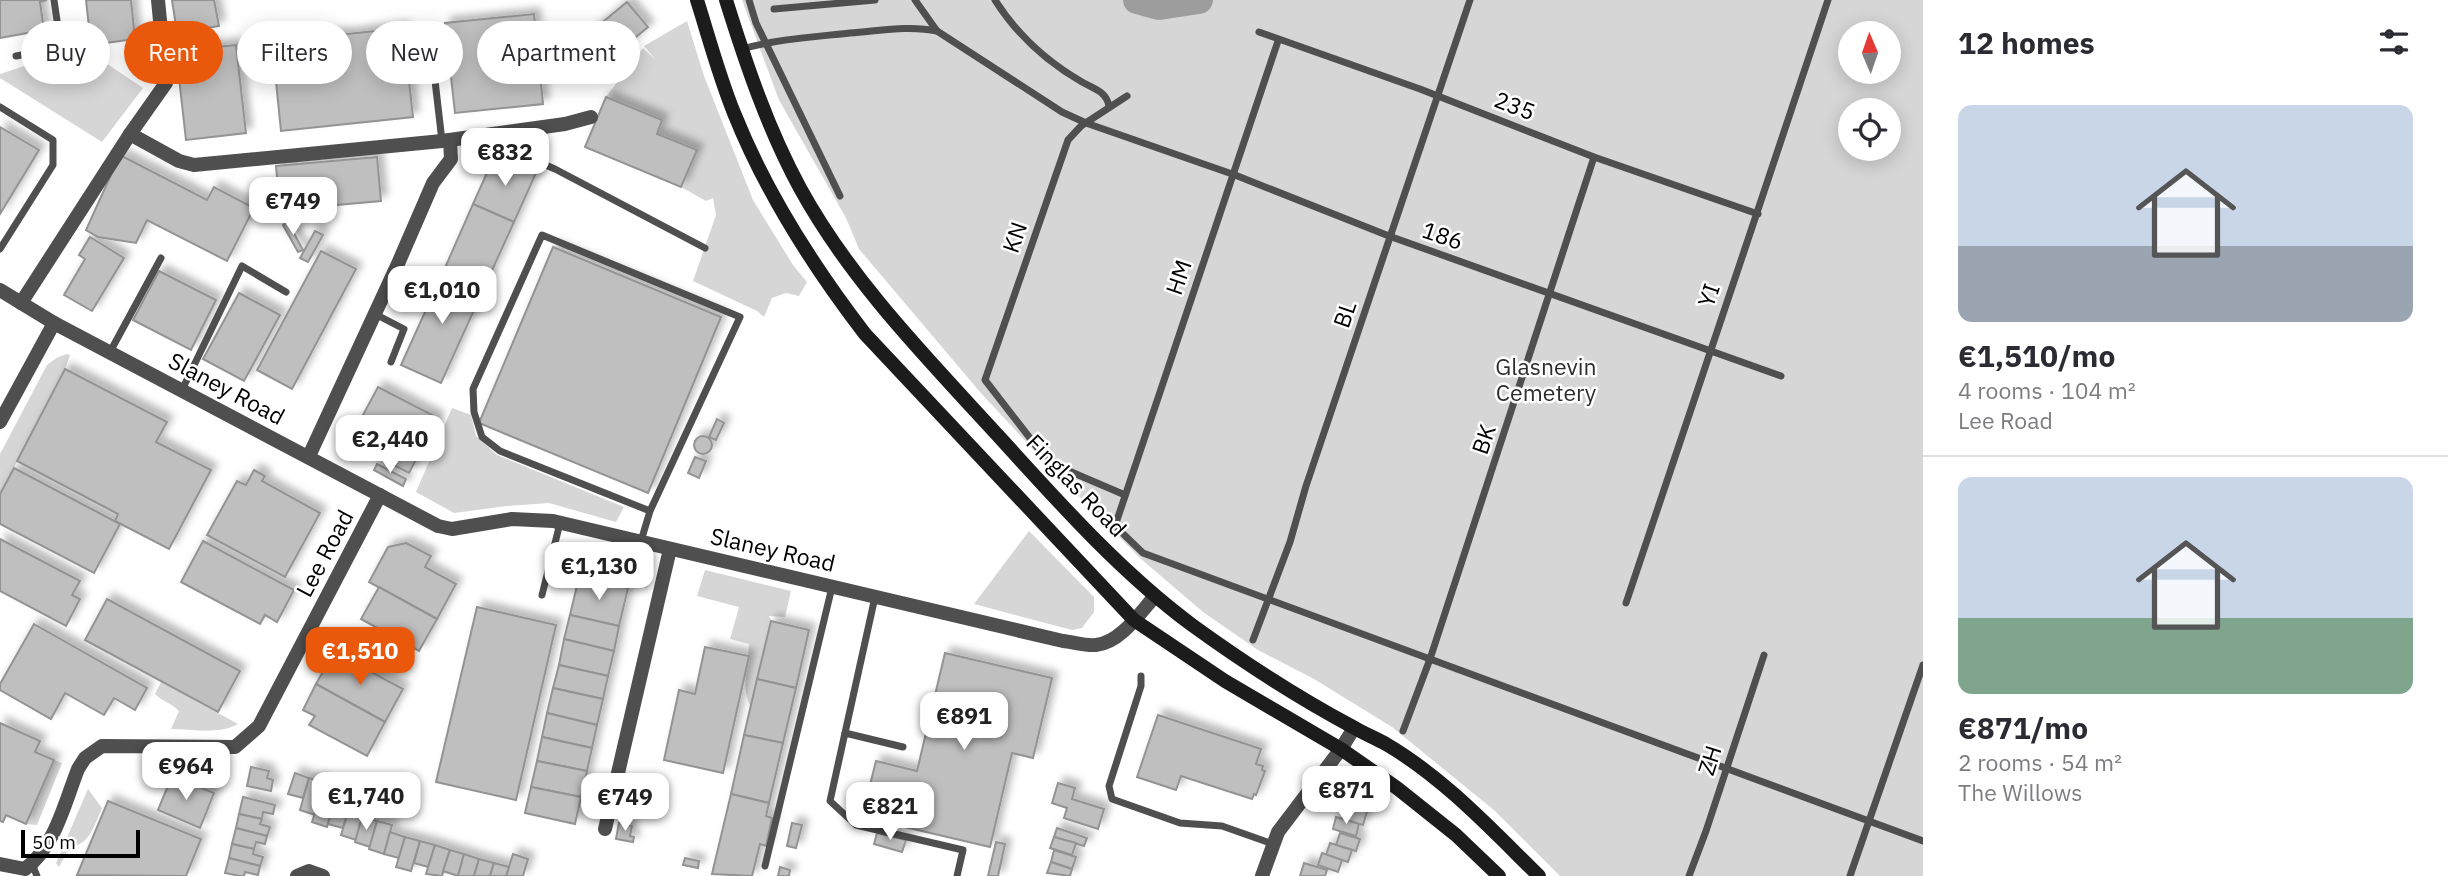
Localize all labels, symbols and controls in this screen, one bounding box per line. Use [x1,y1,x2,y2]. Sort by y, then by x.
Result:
chip: Buy [21,21,110,84]
chip: Rent [124,21,223,84]
chip: Filters [237,21,352,84]
chip: New [366,21,463,84]
chip: Apartment [477,21,640,84]
north arrow [1838,21,1900,84]
map controls [1838,21,1901,161]
text: 12 homes [1958,23,2095,62]
icon: filters [2375,23,2413,61]
street label: 235 [1490,84,1540,126]
button: locate [1838,98,1901,161]
pin: €832 [464,128,546,188]
text: €832 [477,136,533,166]
icon: home [2123,150,2249,276]
pin: €749 [252,177,334,237]
text: €749 [265,185,321,215]
street label: 186 [1419,214,1467,256]
street label: KN [995,218,1033,256]
street label: HM [1158,256,1198,298]
pin: €1,010 [385,266,499,326]
text: €1,010 [404,274,480,304]
street label: YI [1690,279,1726,311]
street label: BL [1325,297,1363,331]
text: €1,510/mo [1958,336,2115,375]
street label: Slaney Road [164,345,290,431]
park label: Glasnevin Cemetery [1495,351,1597,407]
text: 4 rooms · 104 m² [1958,375,2136,405]
text: Lee Road [1958,405,2053,435]
pin: €2,440 [333,416,447,475]
street label: BK [1464,420,1502,458]
text: €2,440 [352,423,428,453]
street label: Finglas Road [1020,427,1134,543]
street label: Lee Road [288,504,360,602]
street label: Slaney Road [708,520,838,578]
icon: home [2123,522,2249,648]
pin: €1,130 [542,542,656,602]
text: €1,130 [561,550,637,580]
pin: €1,510 [303,628,417,687]
text: €1,510 [322,635,398,665]
pin: €891 [923,692,1005,752]
text: €891 [936,700,992,730]
text: €871/mo [1958,708,2088,747]
street label: ZH [1690,741,1728,779]
pin: €964 [145,742,227,802]
text: 2 rooms · 54 m² [1958,747,2122,777]
text: €964 [158,750,214,780]
pin: €871 [1305,766,1387,826]
pin: €1,740 [309,772,423,832]
pin: €749 [584,774,666,833]
text: €871 [1318,774,1374,804]
text: The Willows [1958,777,2083,807]
text: €1,740 [328,780,404,810]
text: €749 [597,781,653,811]
pin: €821 [849,782,931,842]
text: €821 [862,790,918,820]
scale bar [21,827,140,859]
text: 50 m [32,830,76,854]

